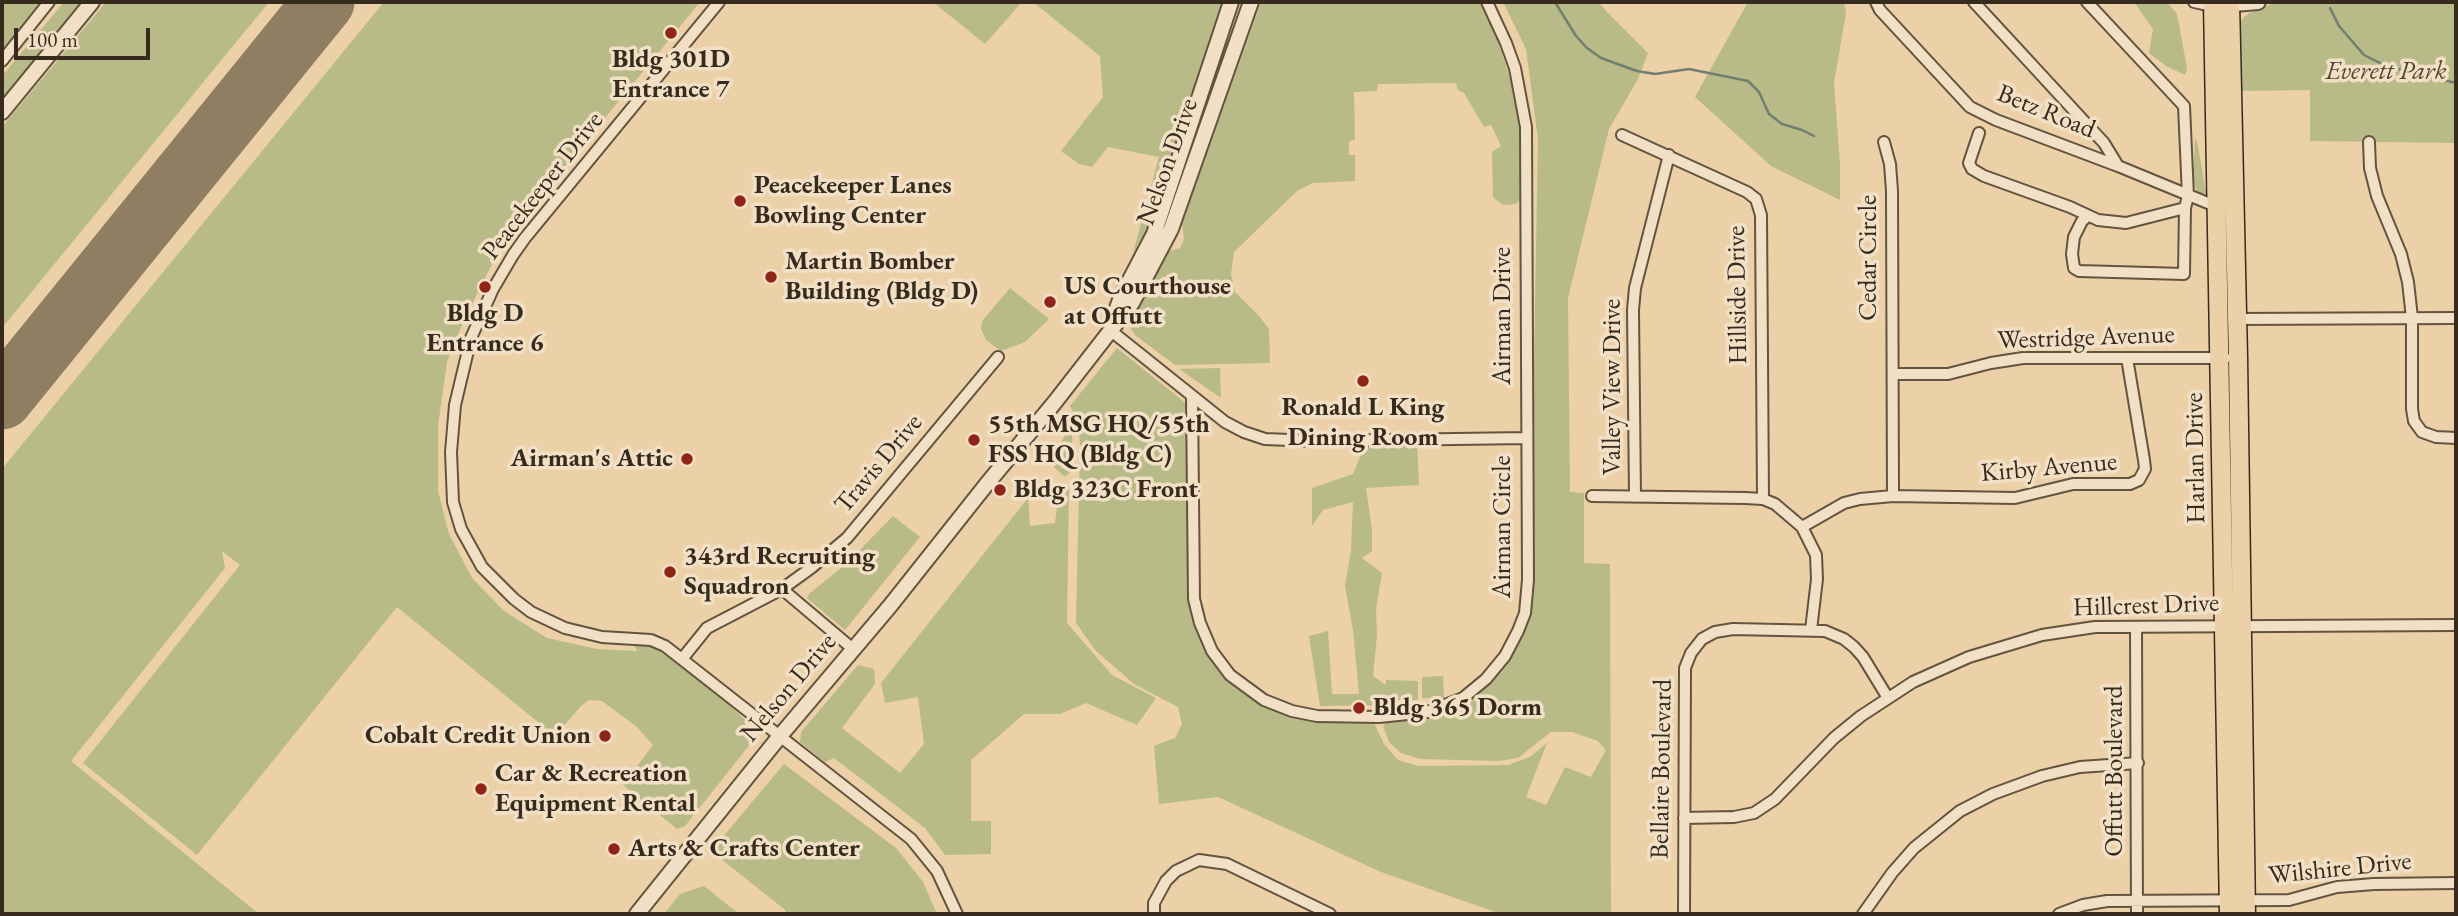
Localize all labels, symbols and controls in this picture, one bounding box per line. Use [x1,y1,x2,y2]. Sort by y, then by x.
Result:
scale bar [18,14,154,58]
marker: Bldg 301D Entrance 7 [663,25,679,41]
text: 100 m [27,26,78,53]
place label: Bldg 301D Entrance 7 [612,44,730,106]
park label: Everett Park [2325,56,2447,88]
street label: Betz Road [1992,78,2100,146]
street label: Nelson Drive [1131,94,1205,230]
street label: Peacekeeper Drive [476,106,610,266]
place label: Peacekeeper Lanes Bowling Center [754,170,952,232]
marker: Peacekeeper Lanes Bowling Center [732,193,748,209]
street label: Cedar Circle [1853,195,1885,321]
street label: Hillside Drive [1721,225,1755,365]
place label: Martin Bomber Building (Bldg D) [785,246,978,308]
street label: Airman Drive [1487,247,1519,385]
marker: Martin Bomber Building (Bldg D) [763,269,779,285]
place label: US Courthouse at Offutt [1064,271,1231,332]
marker: Bldg D Entrance 6 [477,279,493,295]
marker: US Courthouse at Offutt [1042,294,1058,310]
place label: Bldg D Entrance 6 [426,298,544,360]
street label: Valley View Drive [1597,299,1629,475]
street label: Westridge Avenue [1997,319,2175,357]
marker: Ronald L King Dining Room [1355,373,1371,389]
place label: Ronald L King Dining Room [1281,392,1445,453]
street label: Harlan Drive [2179,392,2213,524]
street label: Travis Drive [828,408,930,520]
place label: 55th MSG HQ/55th FSS HQ (Bldg C) [988,409,1210,471]
marker: 55th MSG HQ/55th FSS HQ (Bldg C) [966,432,982,448]
place label: Airman's Attic [511,443,673,475]
street label: Kirby Avenue [1980,447,2118,489]
marker: Airman's Attic [679,451,695,467]
street label: Airman Circle [1487,455,1519,599]
place label: Bldg 323C Front [1014,474,1198,506]
marker: Bldg 323C Front [992,482,1008,498]
place label: 343rd Recruiting Squadron [684,541,875,602]
marker: 343rd Recruiting Squadron [662,564,678,580]
street label: Hillcrest Drive [2072,588,2220,624]
street label: Nelson Drive [734,627,844,749]
street label: Bellaire Boulevard [1645,679,1679,859]
street label: Offutt Boulevard [2099,685,2131,857]
place label: Bldg 365 Dorm [1373,692,1542,724]
marker: Bldg 365 Dorm [1351,700,1367,716]
place label: Cobalt Credit Union [365,720,591,752]
marker: Cobalt Credit Union [597,728,613,744]
place label: Car & Recreation Equipment Rental [495,758,696,820]
marker: Car & Recreation Equipment Rental [473,781,489,797]
place label: Arts & Crafts Center [628,833,860,865]
marker: Arts & Crafts Center [606,841,622,857]
street label: Wilshire Drive [2267,846,2413,892]

